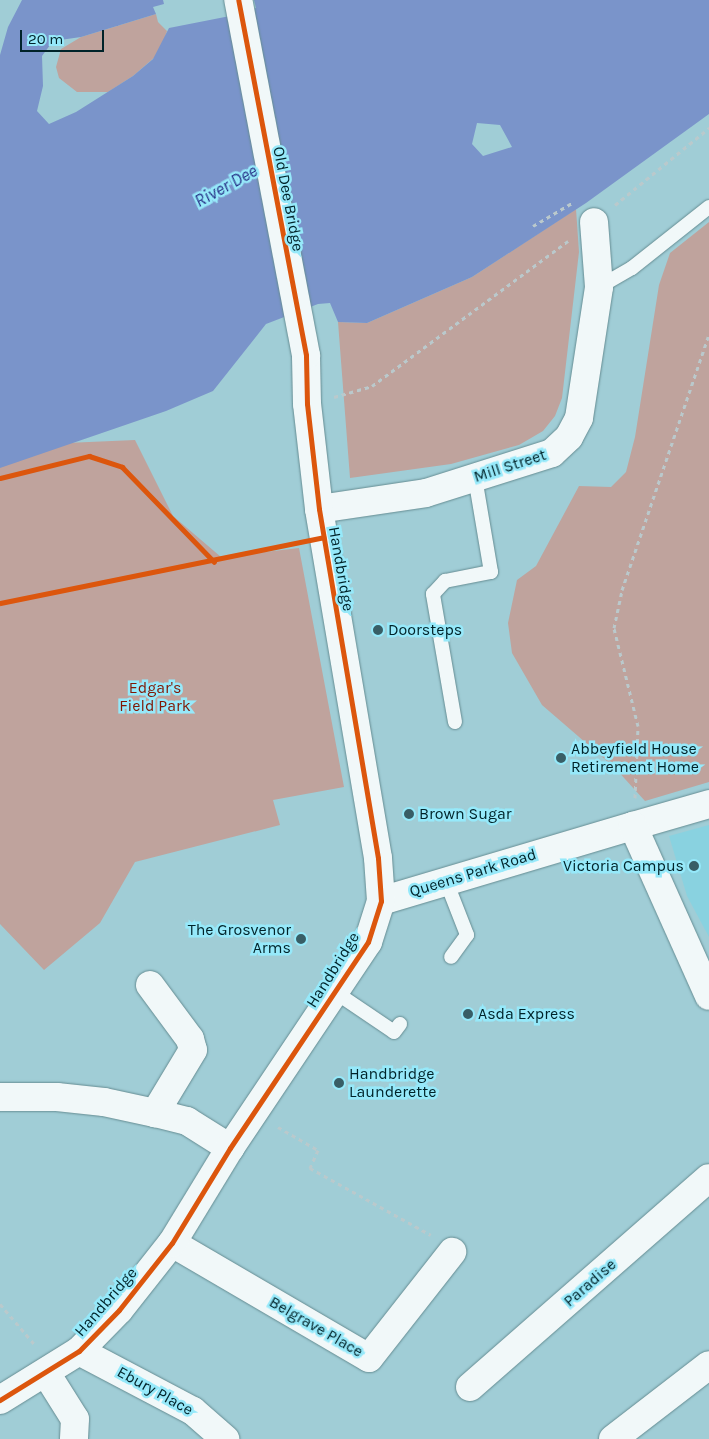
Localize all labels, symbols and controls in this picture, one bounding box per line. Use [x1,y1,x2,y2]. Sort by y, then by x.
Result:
scale bar [22,20,106,52]
text: 20 m [28,30,63,48]
street label: Old Dee Bridge [268,145,308,253]
water label: River Dee [191,160,261,212]
street label: Mill Street [471,445,549,487]
street label: Handbridge [324,525,358,613]
place label: Doorsteps [388,620,462,640]
marker: Doorsteps [372,624,384,636]
park label: Edgar's Field Park [119,678,191,716]
place label: Abbeyfield House Retirement Home [571,739,699,777]
marker: Abbeyfield House Retirement Home [555,752,567,764]
place label: Brown Sugar [419,804,512,824]
marker: Brown Sugar [403,808,415,820]
street label: Queens Park Road [407,845,539,901]
place label: Victoria Campus [563,856,684,876]
marker: Victoria Campus [688,860,700,872]
place label: The Grosvenor Arms [188,920,291,958]
street label: Handbridge [302,929,364,1011]
marker: The Grosvenor Arms [295,933,307,945]
place label: Asda Express [478,1004,575,1024]
marker: Asda Express [462,1008,474,1020]
place label: Handbridge Launderette [349,1064,437,1102]
marker: Handbridge Launderette [333,1077,345,1089]
street label: Paradise [560,1255,620,1311]
street label: Handbridge [71,1263,141,1341]
street label: Belgrave Place [266,1292,366,1362]
street label: Ebury Place [114,1362,196,1420]

